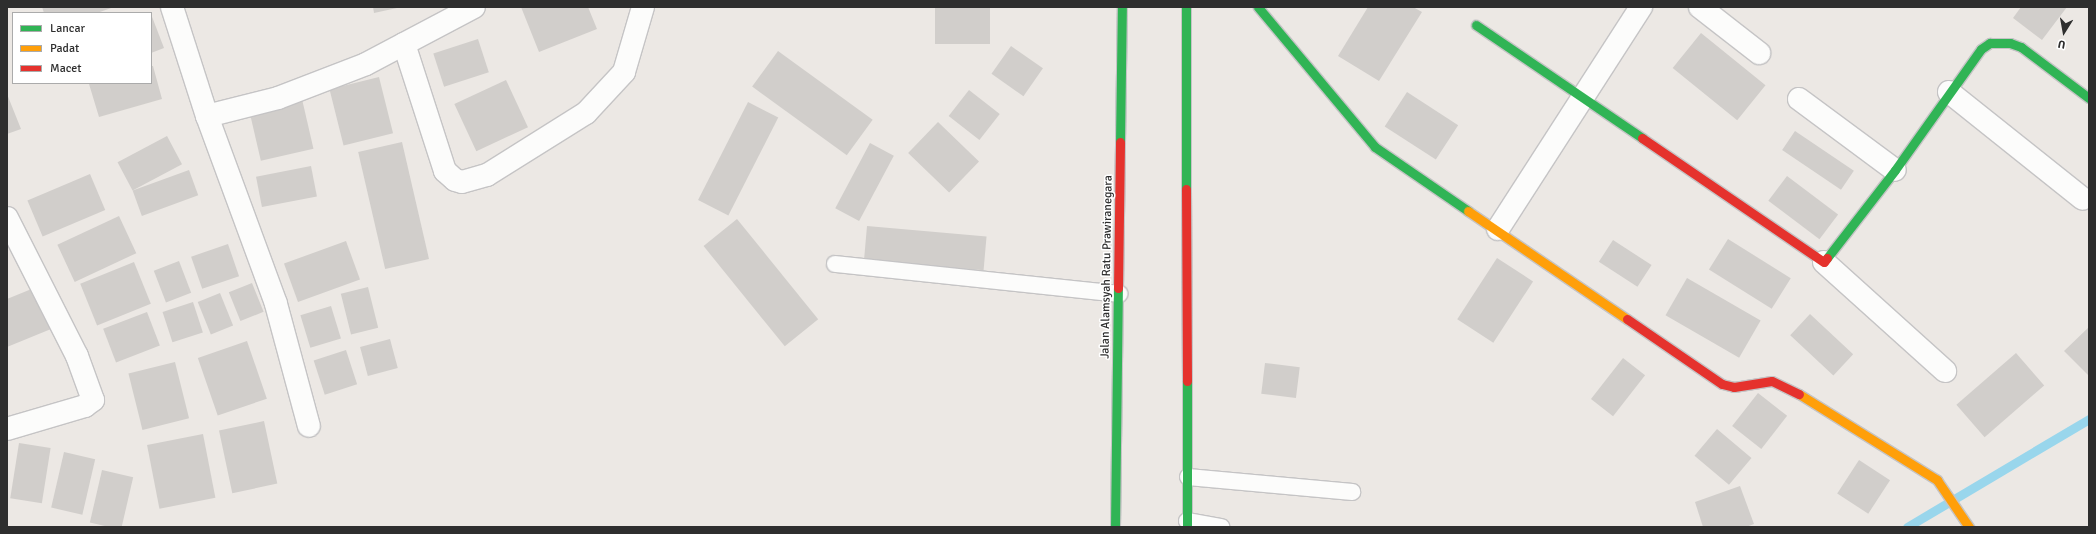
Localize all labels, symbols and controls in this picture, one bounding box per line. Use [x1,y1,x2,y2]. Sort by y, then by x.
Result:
legend [12,12,152,84]
north arrow [2044,12,2084,52]
text: Lancar [50,21,85,36]
text: U [2057,37,2067,51]
text: Padat [50,41,79,56]
text: Macet [50,61,82,76]
street label: Jalan Alamsyah Ratu Prawiranegara [1098,175,1116,359]

